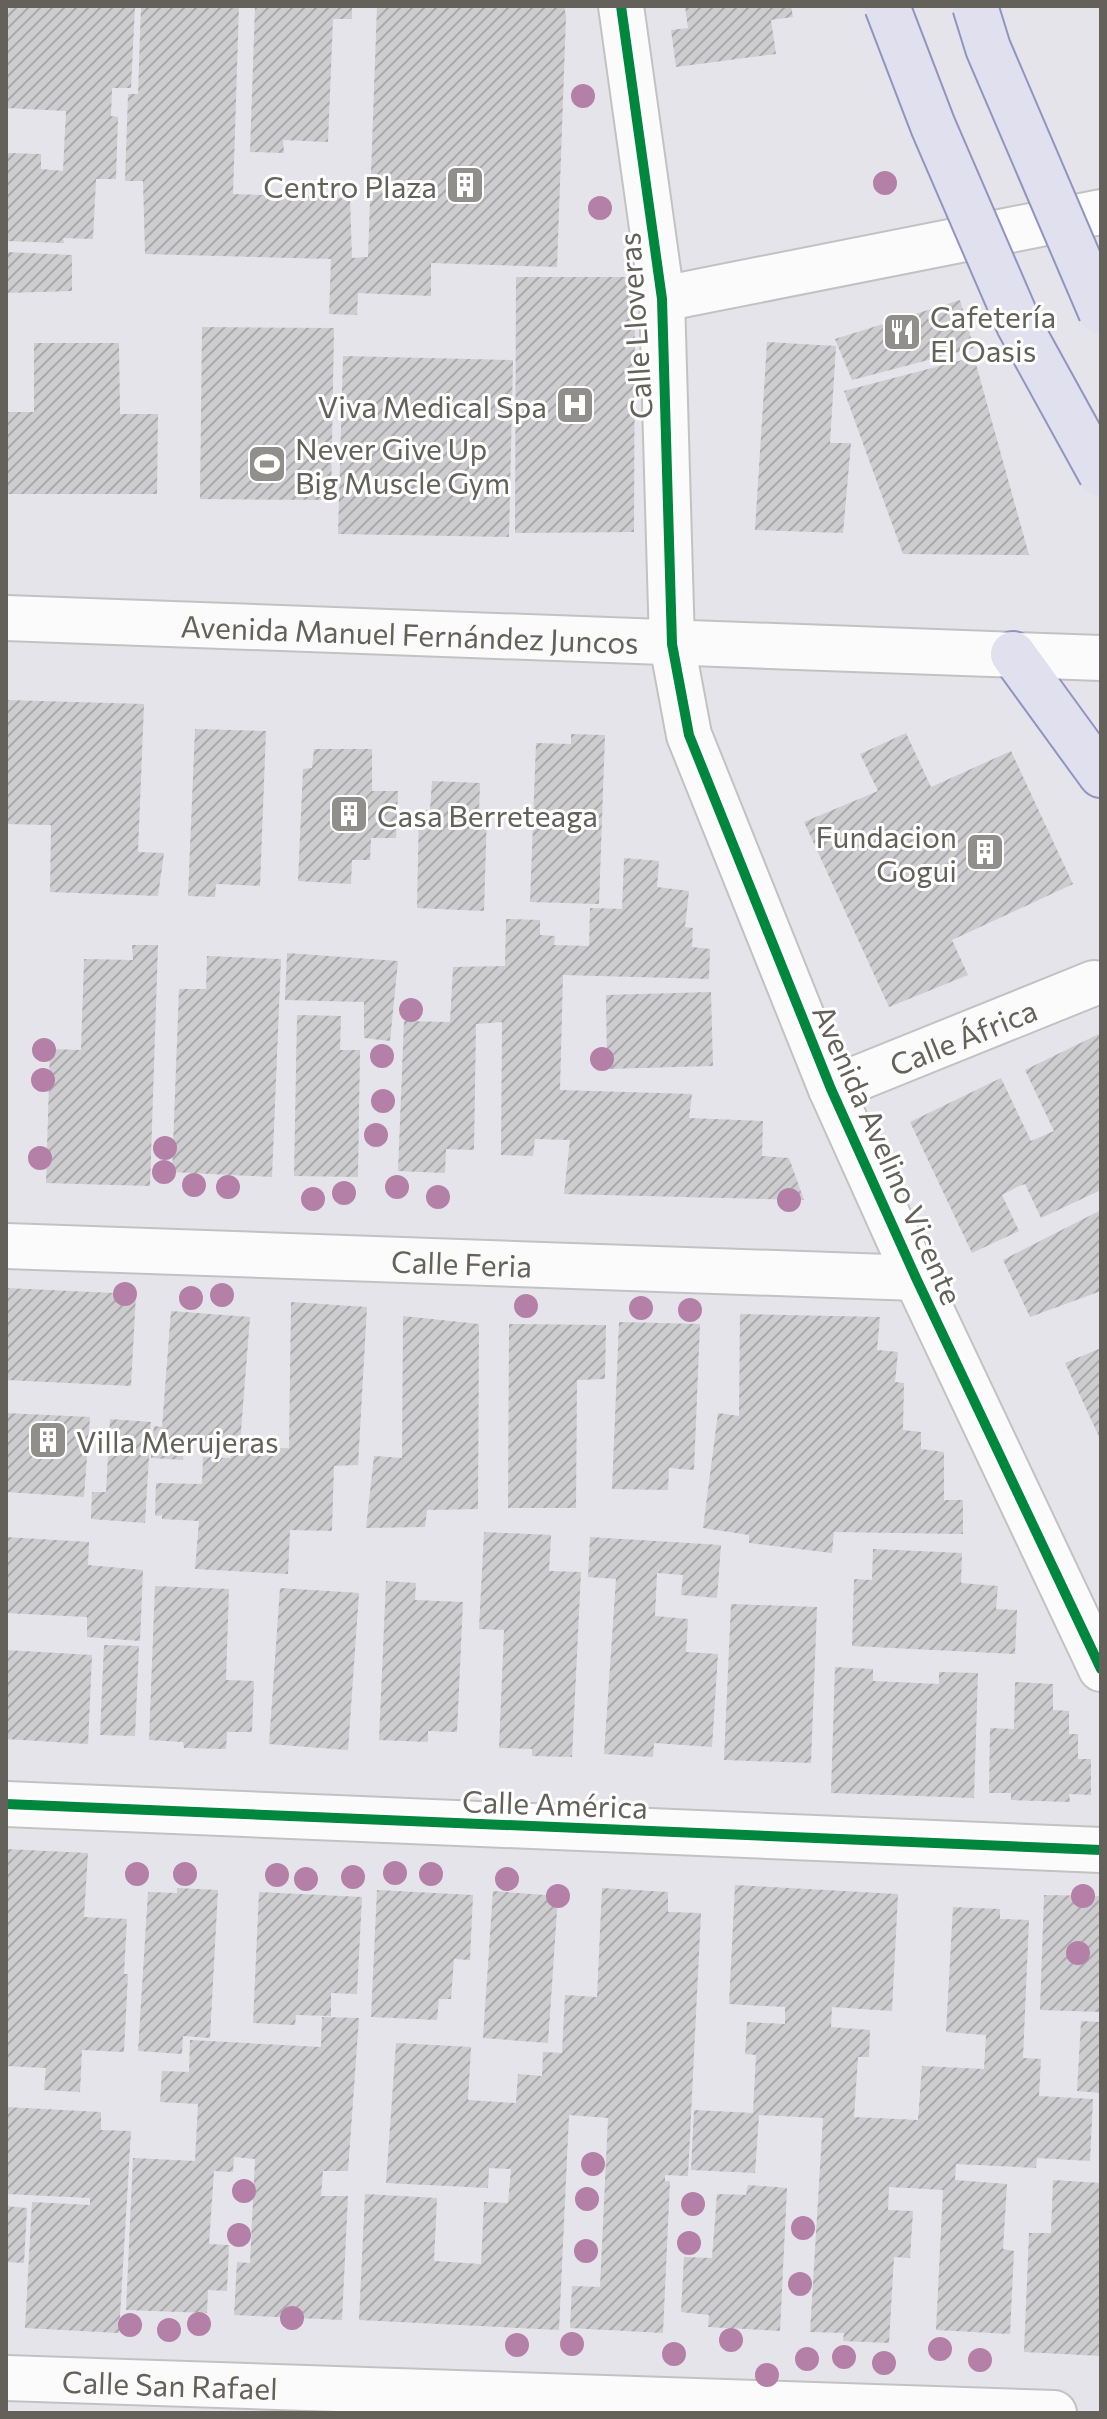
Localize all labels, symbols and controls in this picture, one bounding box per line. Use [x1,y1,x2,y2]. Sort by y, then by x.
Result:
building icon: Centro Plaza [444,164,486,206]
place label: Centro Plaza [263,167,437,204]
street label: Calle Lloveras [609,231,659,421]
place label: Cafetería El Oasis [930,297,1056,368]
restaurant icon: Cafetería El Oasis [881,311,923,353]
hospital icon: Viva Medical Spa [554,384,596,426]
place label: Viva Medical Spa [318,387,547,424]
place label: Never Give Up Big Muscle Gym [295,429,510,500]
sports icon: Never Give Up Big Muscle Gym [246,443,288,485]
street label: Avenida Manuel Fernández Juncos [180,606,639,660]
building icon: Casa Berreteaga [328,793,370,835]
place label: Casa Berreteaga [377,796,598,833]
place label: Fundacion Gogui [816,817,957,888]
building icon: Fundacion Gogui [964,831,1006,873]
street label: Calle África [884,990,1042,1082]
street label: Avenida Avelino Vicente [806,998,972,1310]
street label: Calle Feria [391,1241,533,1283]
building icon: Villa Merujeras [27,1419,69,1461]
place label: Villa Merujeras [76,1422,279,1459]
street label: Calle América [461,1781,649,1825]
street label: Calle San Rafael [61,2361,278,2406]

